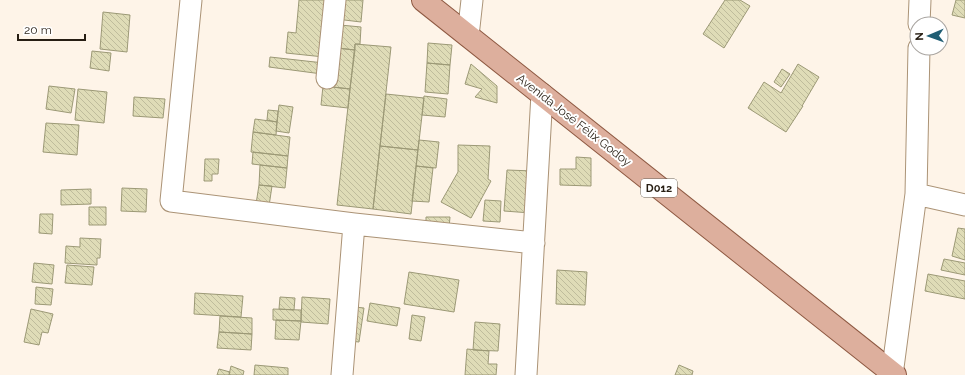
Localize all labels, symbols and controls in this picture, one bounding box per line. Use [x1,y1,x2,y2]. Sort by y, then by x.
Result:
scale bar [18,16,85,42]
north arrow [909,16,949,56]
text: 20 m [24,23,52,37]
text: N [913,32,926,41]
street label: Avenida José Félix Godoy [514,71,634,169]
road number: D012 [641,179,677,197]

